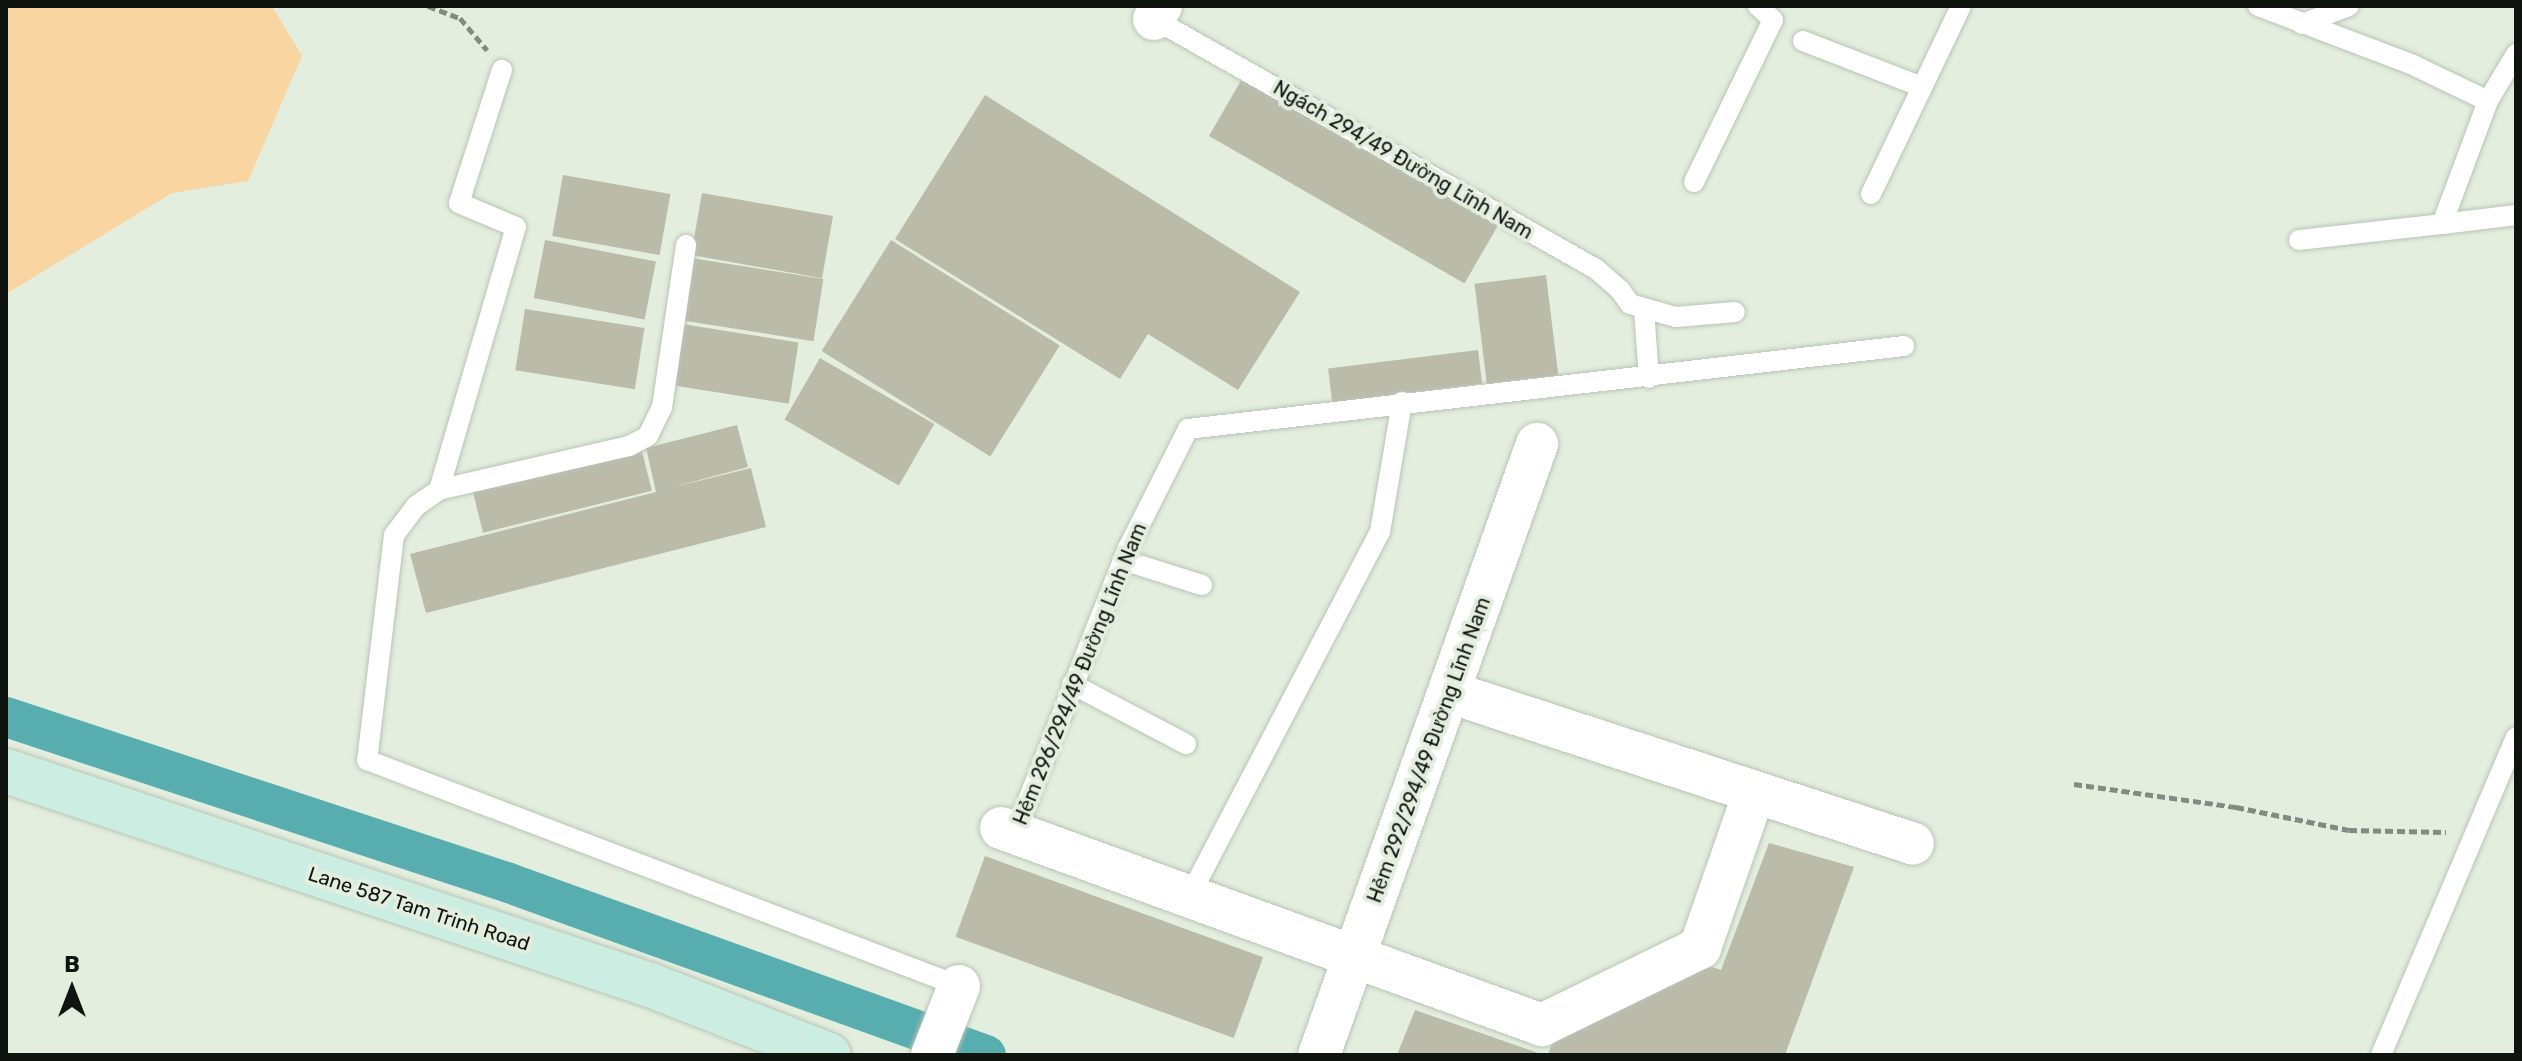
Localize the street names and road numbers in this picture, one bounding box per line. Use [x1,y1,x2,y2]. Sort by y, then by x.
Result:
street label: Ngách 294/49 Đường Lĩnh Nam [1269,76,1537,244]
street label: Hẻm 296/294/49 Đường Lĩnh Nam [1008,520,1152,828]
street label: Hẻm 292/294/49 Đường Lĩnh Nam [1362,594,1496,906]
street label: Lane 587 Tam Trinh Road [305,862,533,956]

